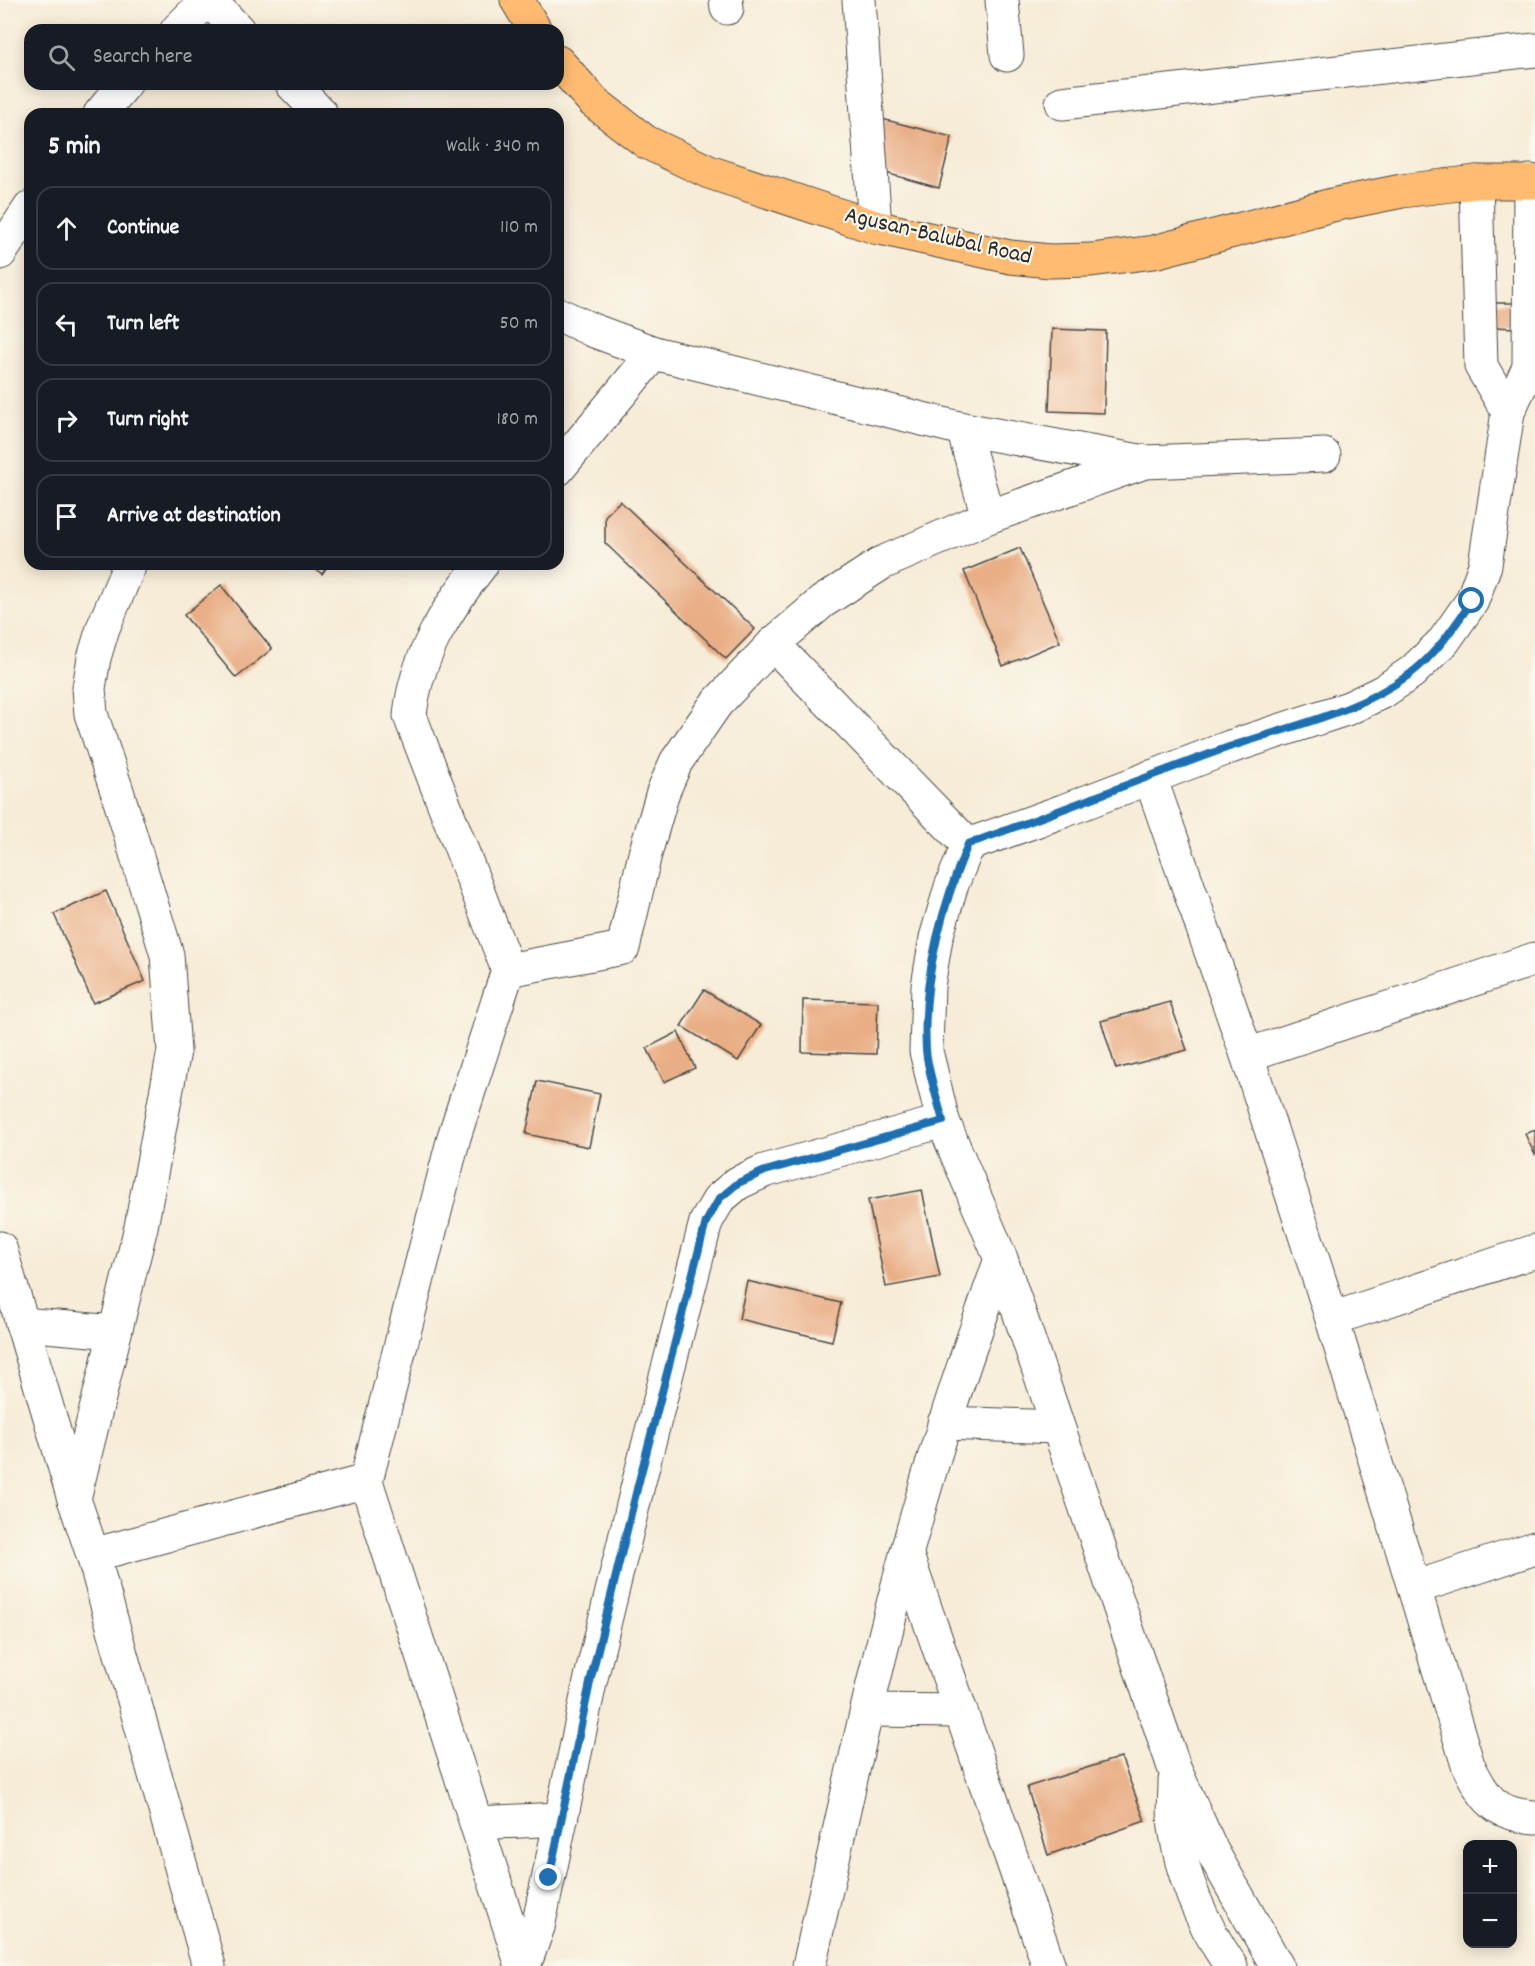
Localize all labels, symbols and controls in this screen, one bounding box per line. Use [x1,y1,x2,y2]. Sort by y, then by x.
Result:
search box [24,24,564,90]
icon: search [45,41,78,74]
text: Search here [93,42,192,73]
text: 5 min [48,129,101,166]
text: Walk · 340 m [446,133,540,161]
street label: Agusan-Balubal Road [841,199,1035,275]
icon: ahead [50,212,83,245]
text: Continue [107,213,179,244]
text: 110 m [500,214,538,242]
icon: left [50,308,83,341]
text: Turn left [107,309,179,340]
text: 50 m [500,310,538,338]
icon: right [50,404,83,437]
text: Turn right [107,405,189,436]
text: 180 m [496,406,538,434]
icon: arrive [50,500,83,533]
text: Arrive at destination [107,501,281,532]
route start [1458,587,1484,613]
map controls [1463,1840,1517,1948]
button: + [1463,1840,1517,1894]
route end [535,1864,561,1890]
button: − [1463,1894,1517,1948]

